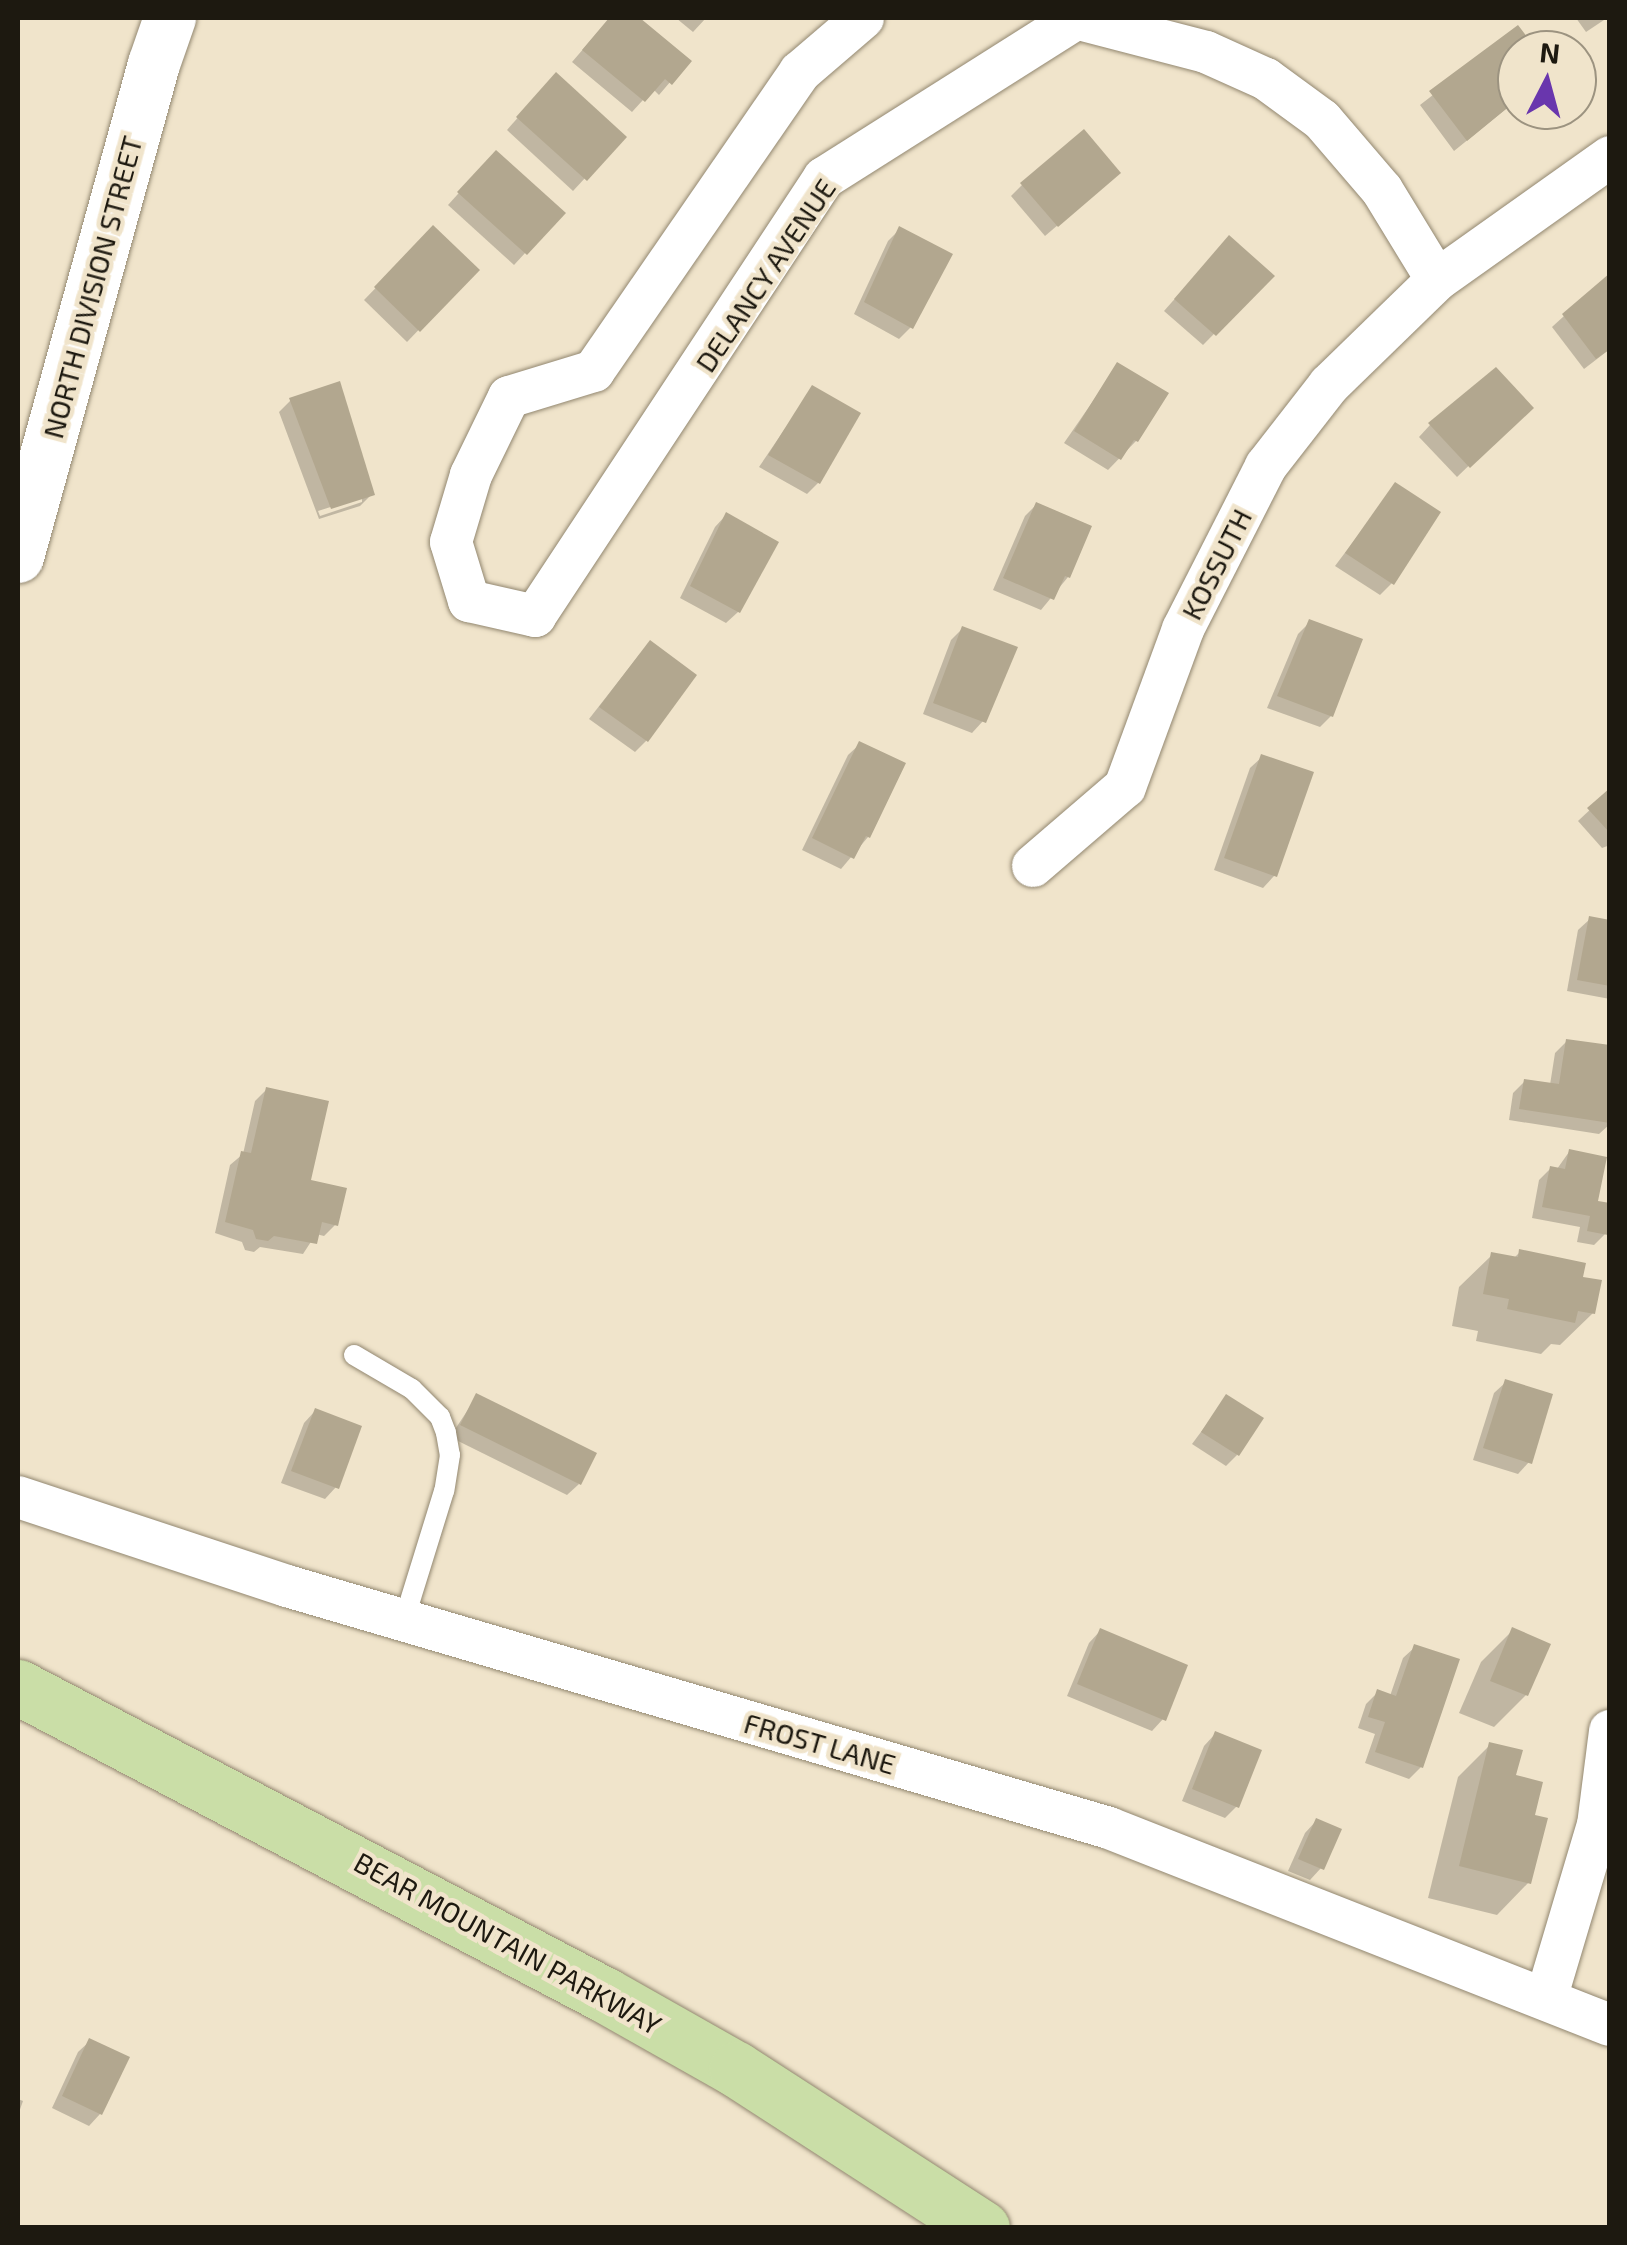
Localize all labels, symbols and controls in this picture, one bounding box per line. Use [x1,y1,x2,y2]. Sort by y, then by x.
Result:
north arrow [1497,30,1597,130]
text: N [1538,34,1562,70]
street label: NORTH DIVISION STREET [35,132,149,442]
street label: DELANCY AVENUE [688,171,842,379]
street label: KOSSUTH [1174,503,1258,625]
street label: FROST LANE [740,1705,900,1781]
street label: BEAR MOUNTAIN PARKWAY [349,1845,667,2041]

